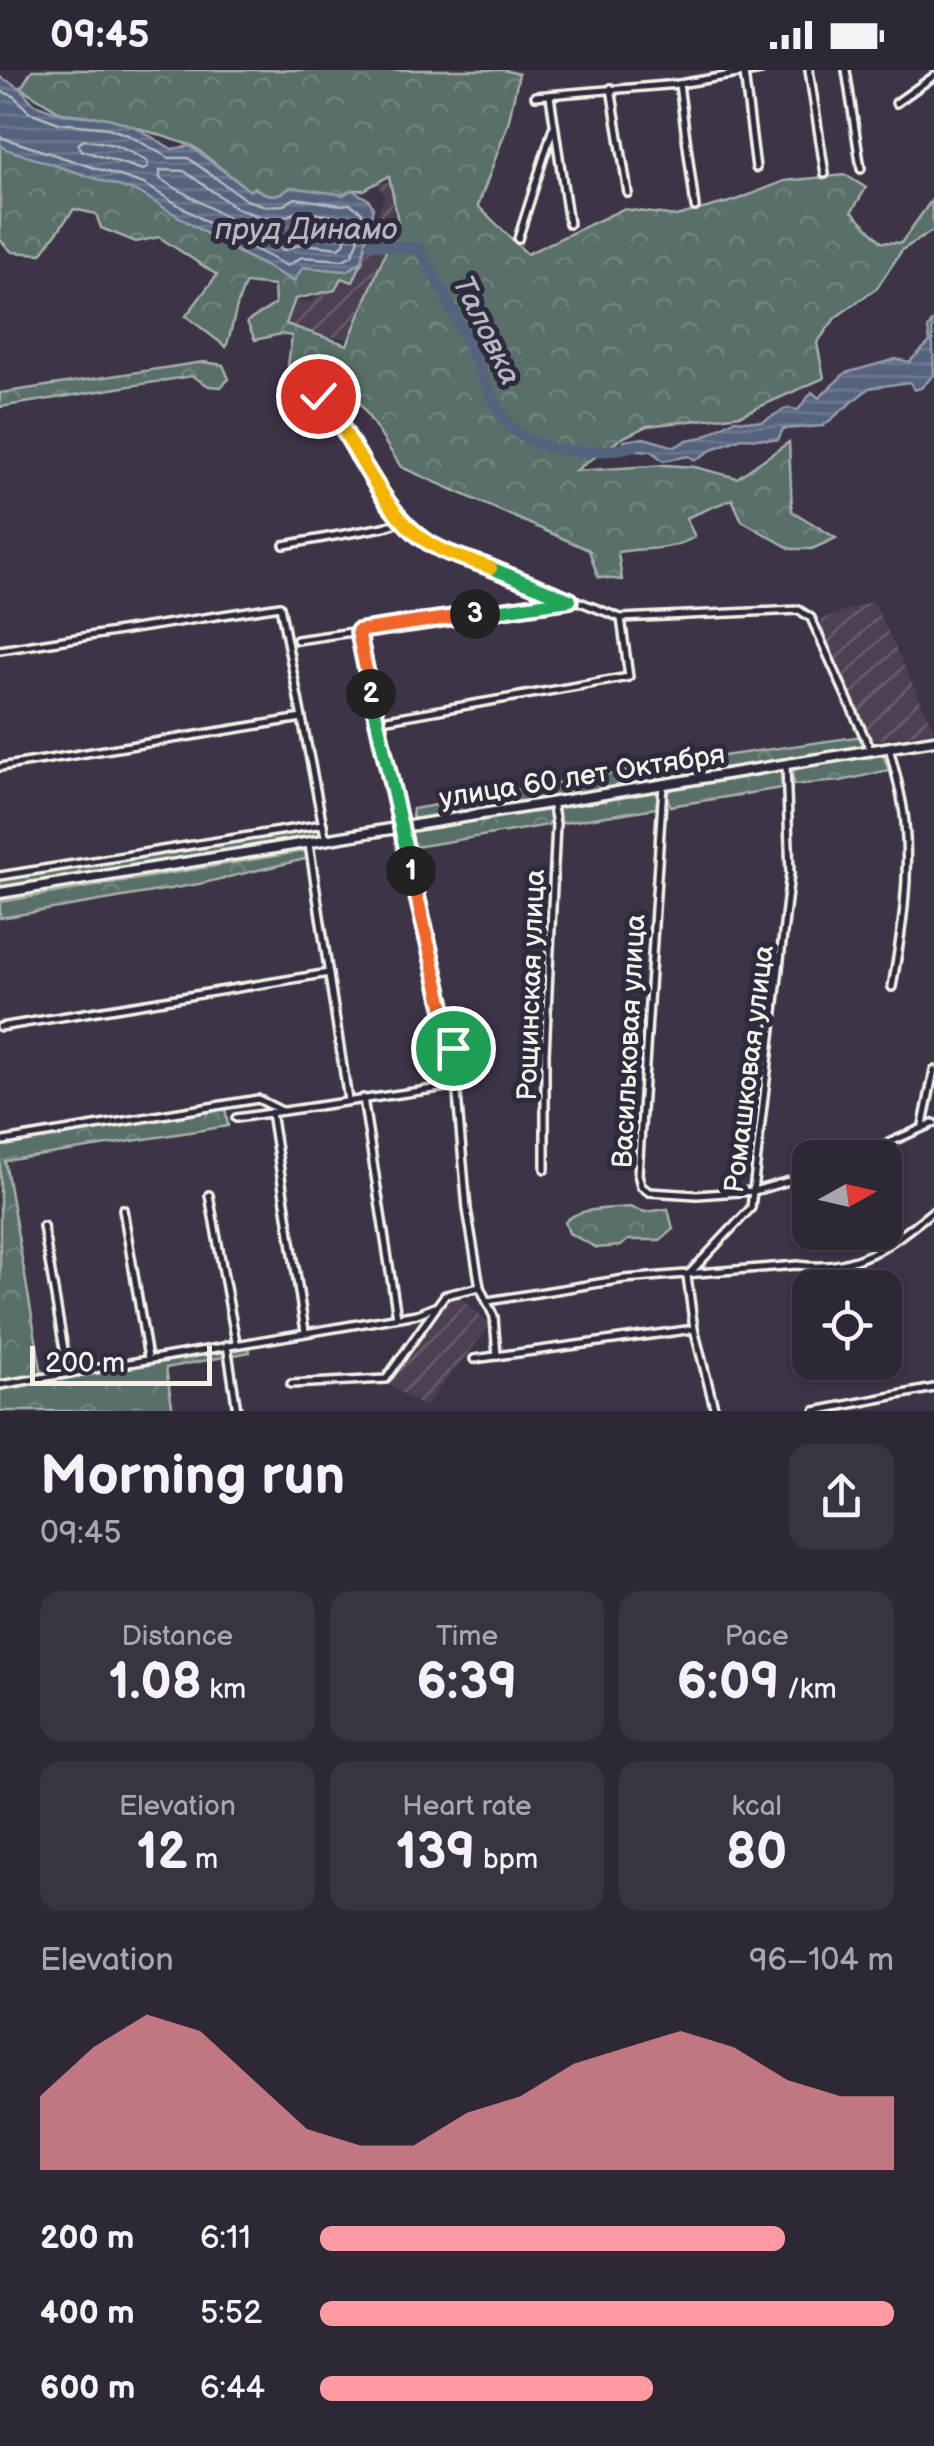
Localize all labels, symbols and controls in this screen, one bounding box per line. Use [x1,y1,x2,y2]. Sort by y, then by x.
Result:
text: 09:45 [50,13,149,58]
water label: пруд Динамо [215,212,398,248]
water label: Таловка [444,270,528,391]
pin [276,354,361,439]
icon: check [291,369,346,424]
pin: 3 [450,589,500,639]
text: 3 [467,597,483,630]
pin: 2 [346,669,396,719]
text: 2 [363,677,379,710]
street label: улица 60 лет Октября [437,738,727,815]
pin: 1 [386,846,436,896]
text: 1 [405,854,417,887]
street label: Рощинская улица [511,868,552,1102]
street label: Васильковая улица [606,913,653,1169]
street label: Ромашковая улица [718,943,781,1195]
pin [411,1006,496,1091]
icon: arrive [426,1021,481,1076]
north arrow [792,1140,902,1250]
map controls [792,1140,902,1380]
button: locate [792,1270,902,1380]
scale bar [30,1341,212,1386]
text: 200 m [45,1347,125,1380]
text: Morning run [40,1443,345,1510]
button: share [789,1444,894,1549]
text: 09:45 [40,1514,122,1553]
text: Distance [121,1620,233,1653]
text: Time [436,1620,498,1653]
text: Pace [725,1620,789,1653]
text: 1.08 [108,1653,202,1713]
text: 6:39 [417,1653,517,1713]
text: 6:09 [677,1653,779,1713]
text: km [202,1673,246,1706]
text: /km [779,1673,837,1706]
text: Elevation [119,1790,236,1823]
text: Heart rate [402,1790,532,1823]
text: kcal [732,1790,782,1823]
text: 12 [136,1823,187,1883]
text: 139 [396,1823,475,1883]
text: 80 [726,1823,787,1883]
text: m [187,1843,218,1876]
text: bpm [475,1843,538,1876]
text: Elevation [40,1941,173,1980]
text: 96–104 m [749,1941,894,1980]
text: 200 m [40,2219,134,2258]
text: 6:11 [200,2219,251,2258]
text: 400 m [40,2294,135,2333]
text: 5:52 [200,2294,262,2333]
text: 600 m [40,2369,135,2408]
text: 6:44 [200,2369,265,2408]

